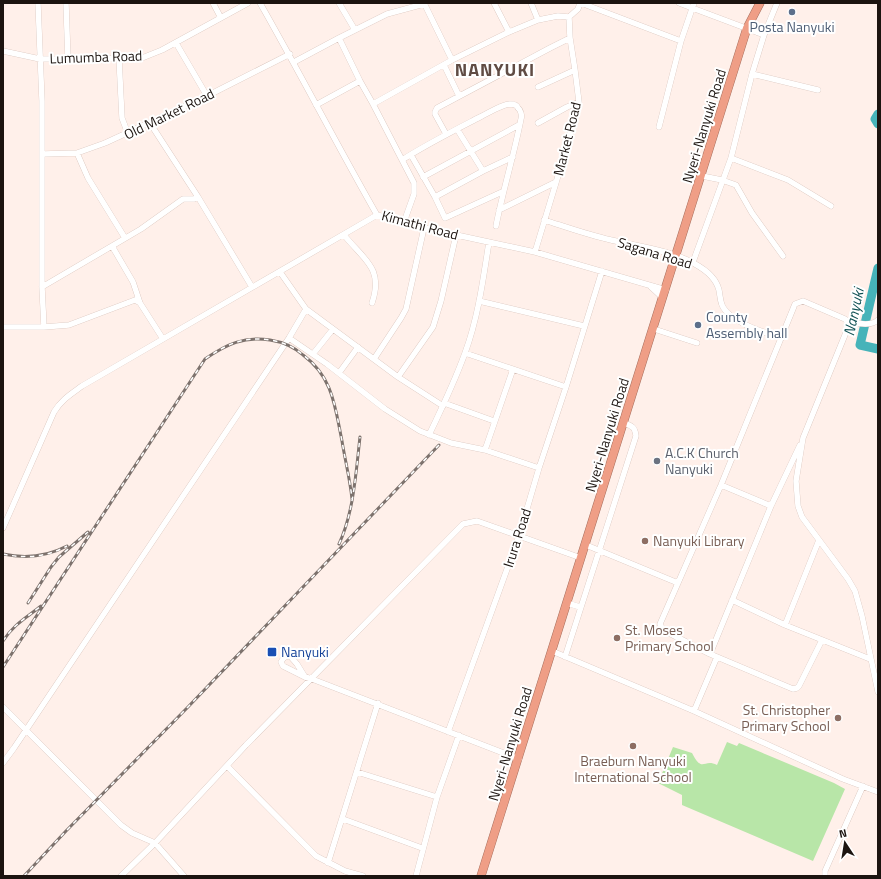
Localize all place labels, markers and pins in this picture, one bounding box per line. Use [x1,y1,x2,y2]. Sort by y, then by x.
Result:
marker: Posta Nanyuki [787,7,797,17]
place label: Posta Nanyuki [749,16,835,37]
place label: County Assembly hall [706,306,788,343]
marker: County Assembly hall [693,320,703,330]
place label: A.C.K Church Nanyuki [665,442,739,479]
marker: A.C.K Church Nanyuki [652,456,662,466]
place label: Nanyuki Library [653,530,745,551]
marker: Nanyuki Library [640,536,650,546]
place label: St. Moses Primary School [625,619,714,656]
marker: St. Moses Primary School [612,633,622,643]
place label: Nanyuki [281,641,329,662]
marker: Nanyuki [266,646,278,658]
place label: St. Christopher Primary School [741,699,830,736]
marker: St. Christopher Primary School [833,713,843,723]
marker: Braeburn Nanyuki International School [628,741,638,751]
place label: Braeburn Nanyuki International School [574,750,692,787]

